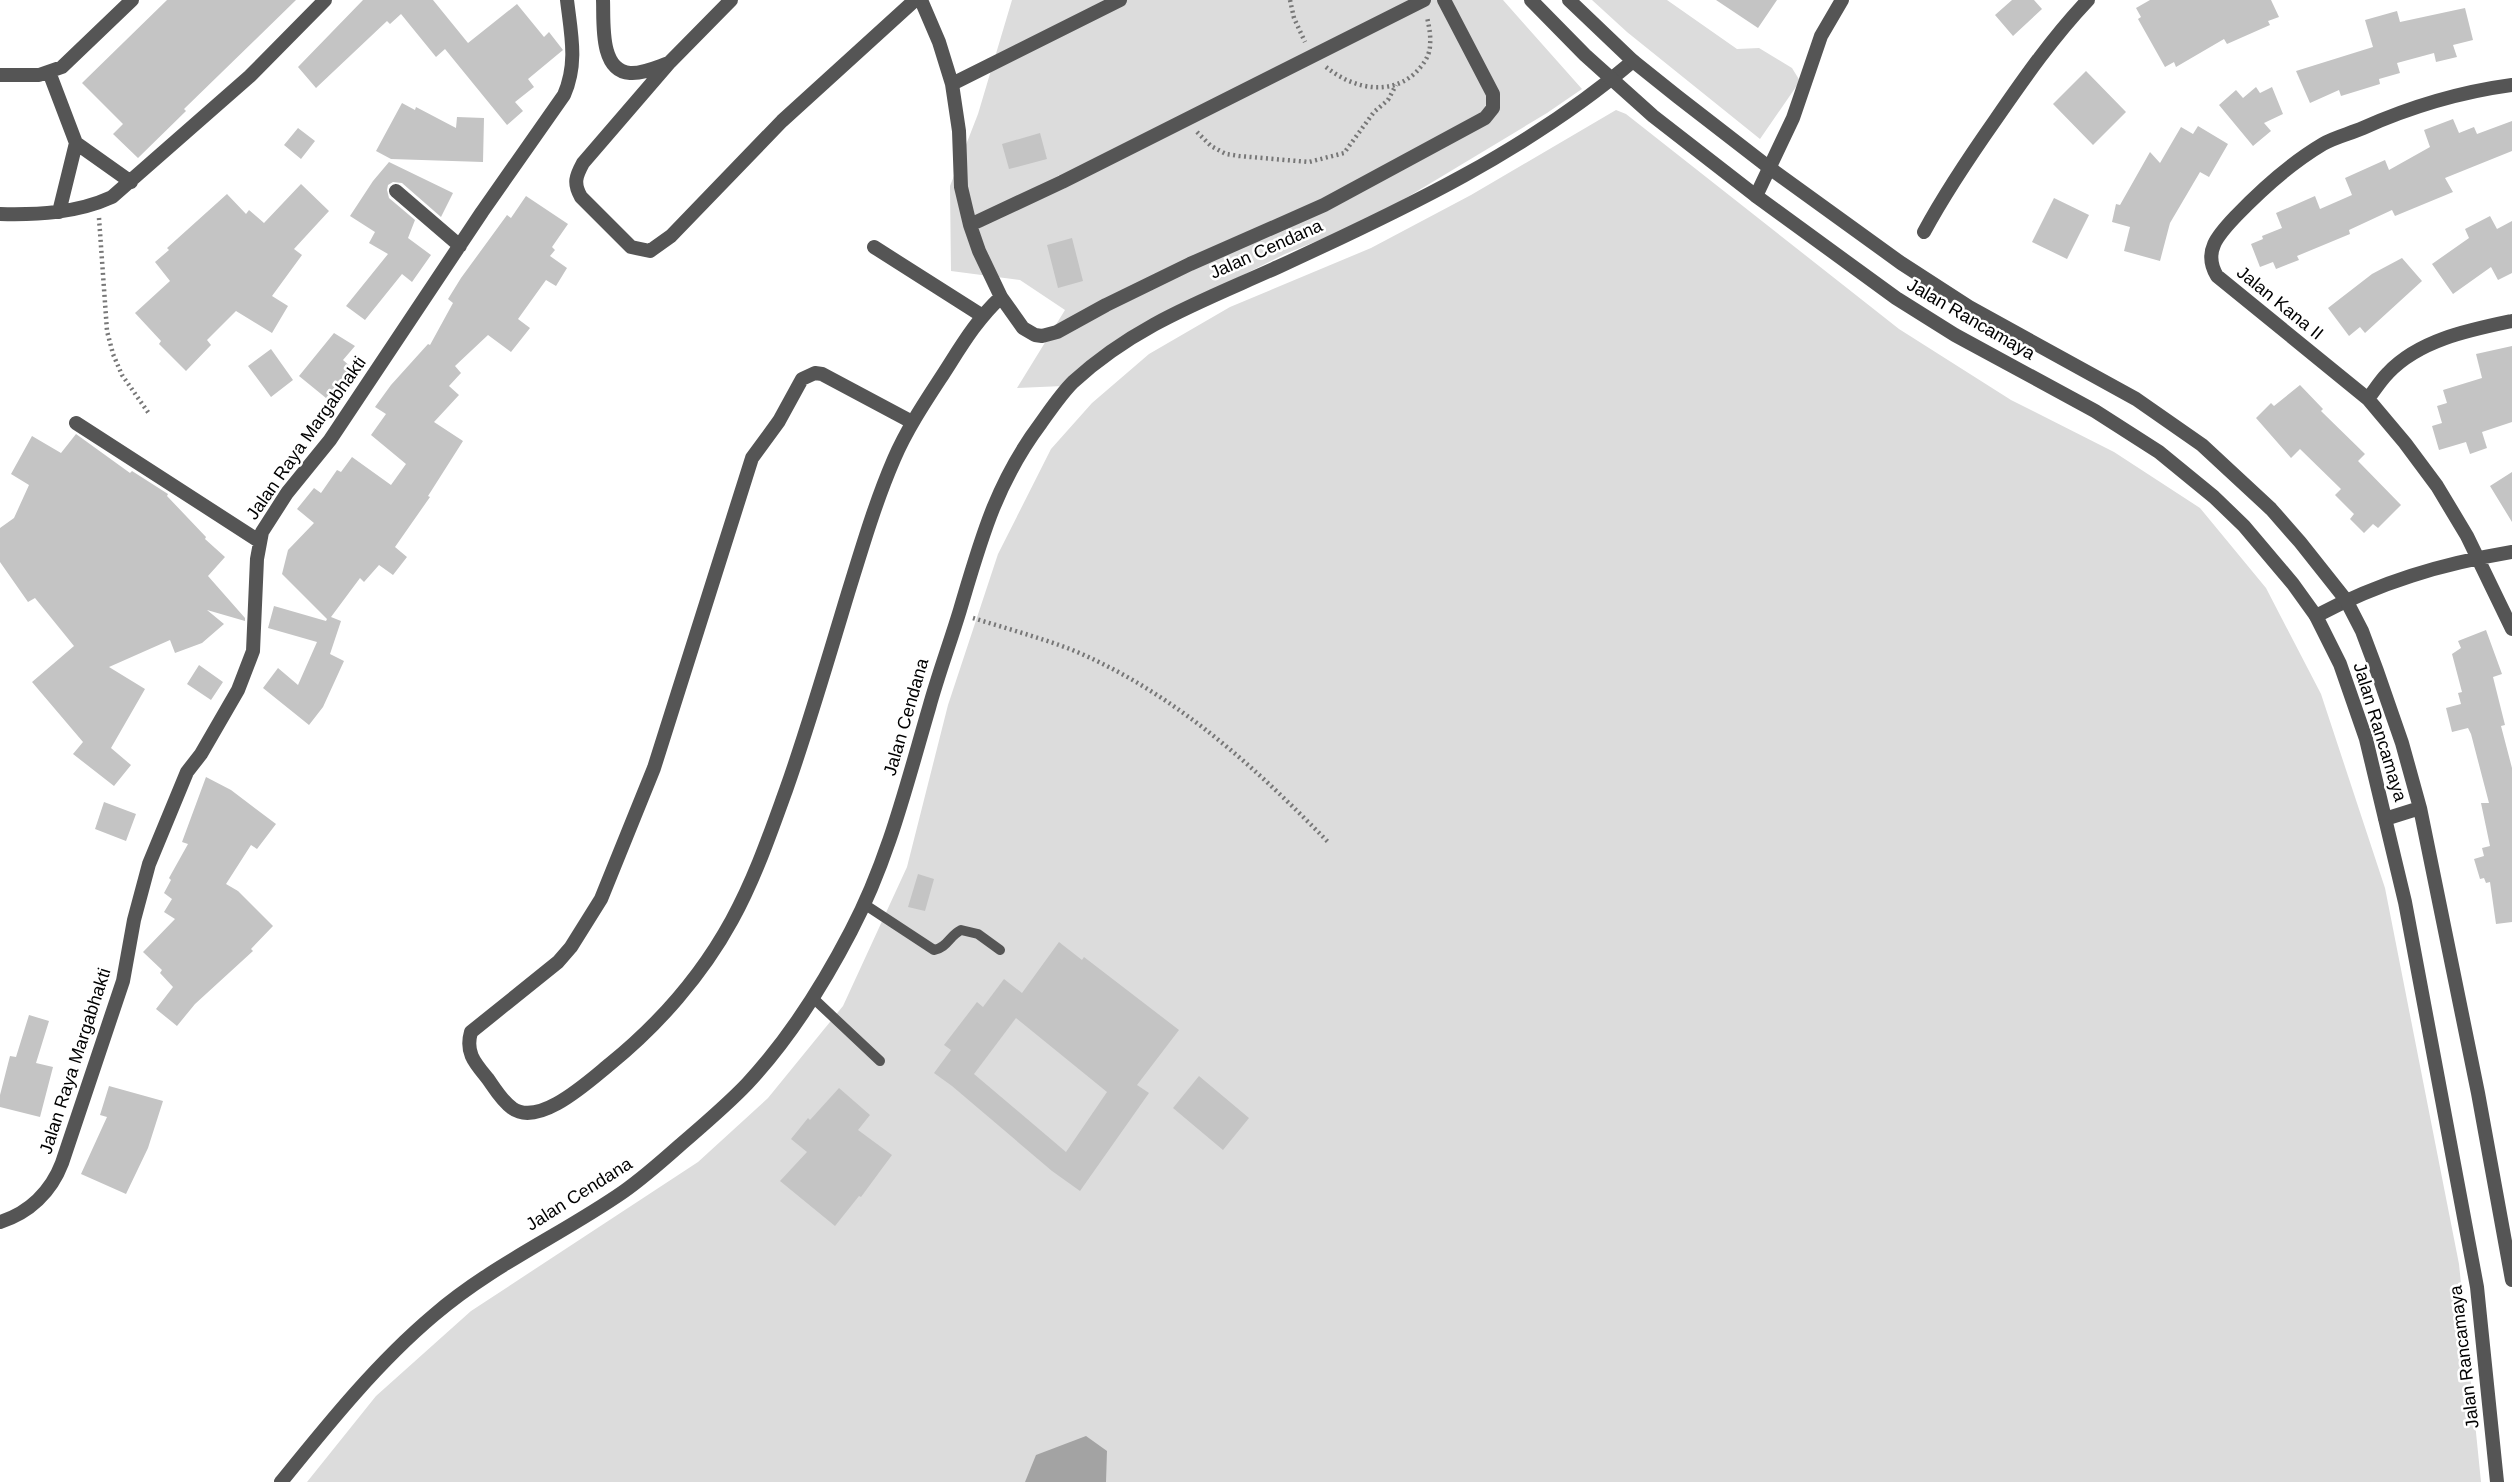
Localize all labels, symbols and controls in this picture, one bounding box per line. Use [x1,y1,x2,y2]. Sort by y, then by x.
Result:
street label: Jalan Cendana [1207,215,1326,283]
street label: Jalan Kana II [2233,262,2327,344]
street label: Jalan Rancamaya [1904,274,2039,364]
street label: Jalan Raya Margabhakti [242,353,370,523]
street label: Jalan Cendana [880,655,933,778]
street label: Jalan Rancamaya [2349,660,2411,805]
street label: Jalan Raya Margabhakti [35,966,115,1156]
street label: Jalan Cendana [522,1153,636,1235]
street label: Jalan Rancamaya [2445,1283,2483,1430]

